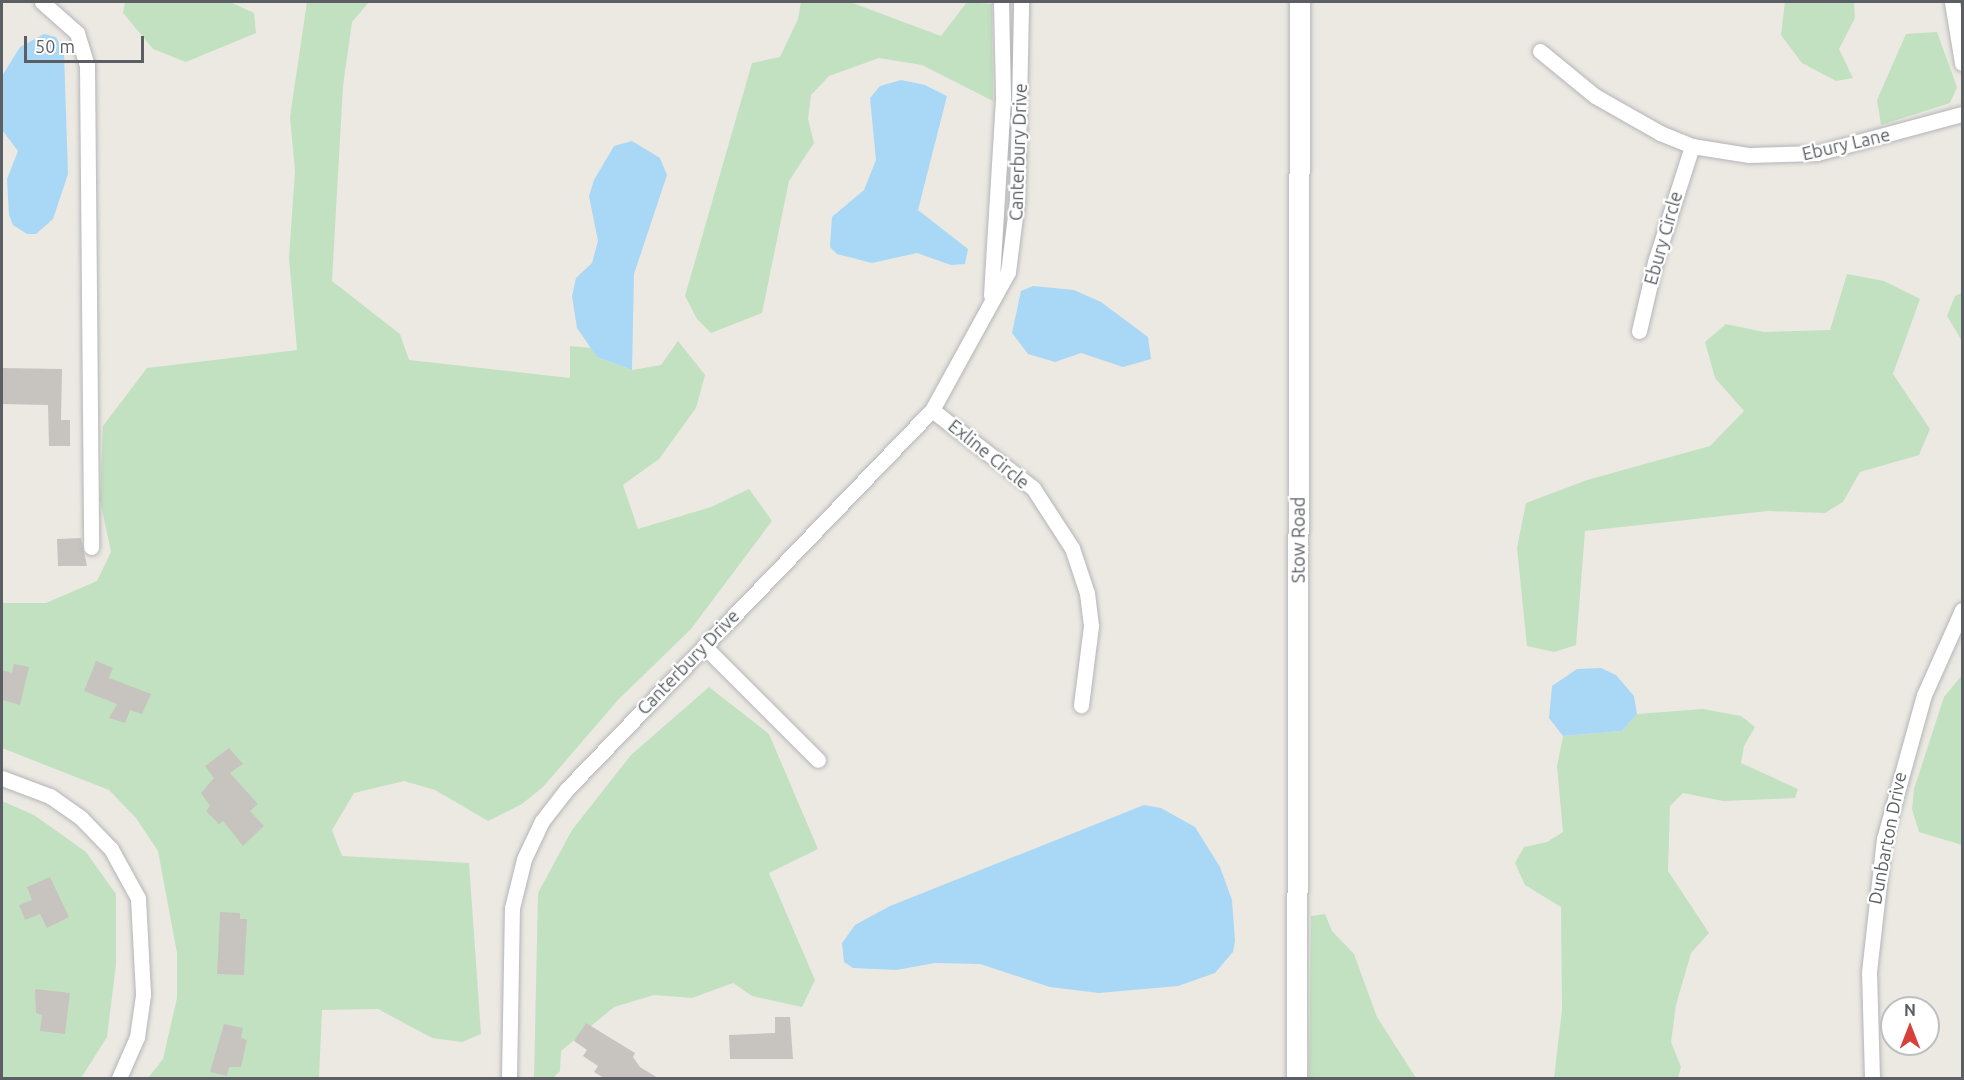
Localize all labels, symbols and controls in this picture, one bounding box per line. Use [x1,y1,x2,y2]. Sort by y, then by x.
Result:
scale bar [27,24,147,62]
text: 50 m [35,36,75,56]
street label: Canterbury Drive [1005,83,1031,221]
street label: Ebury Lane [1800,123,1892,165]
street label: Ebury Circle [1639,189,1687,287]
street label: Exline Circle [944,415,1034,493]
street label: Stow Road [1287,497,1309,583]
street label: Canterbury Drive [632,605,744,719]
street label: Dunbarton Drive [1864,770,1910,906]
north arrow [1880,996,1940,1056]
text: N [1904,1001,1916,1019]

